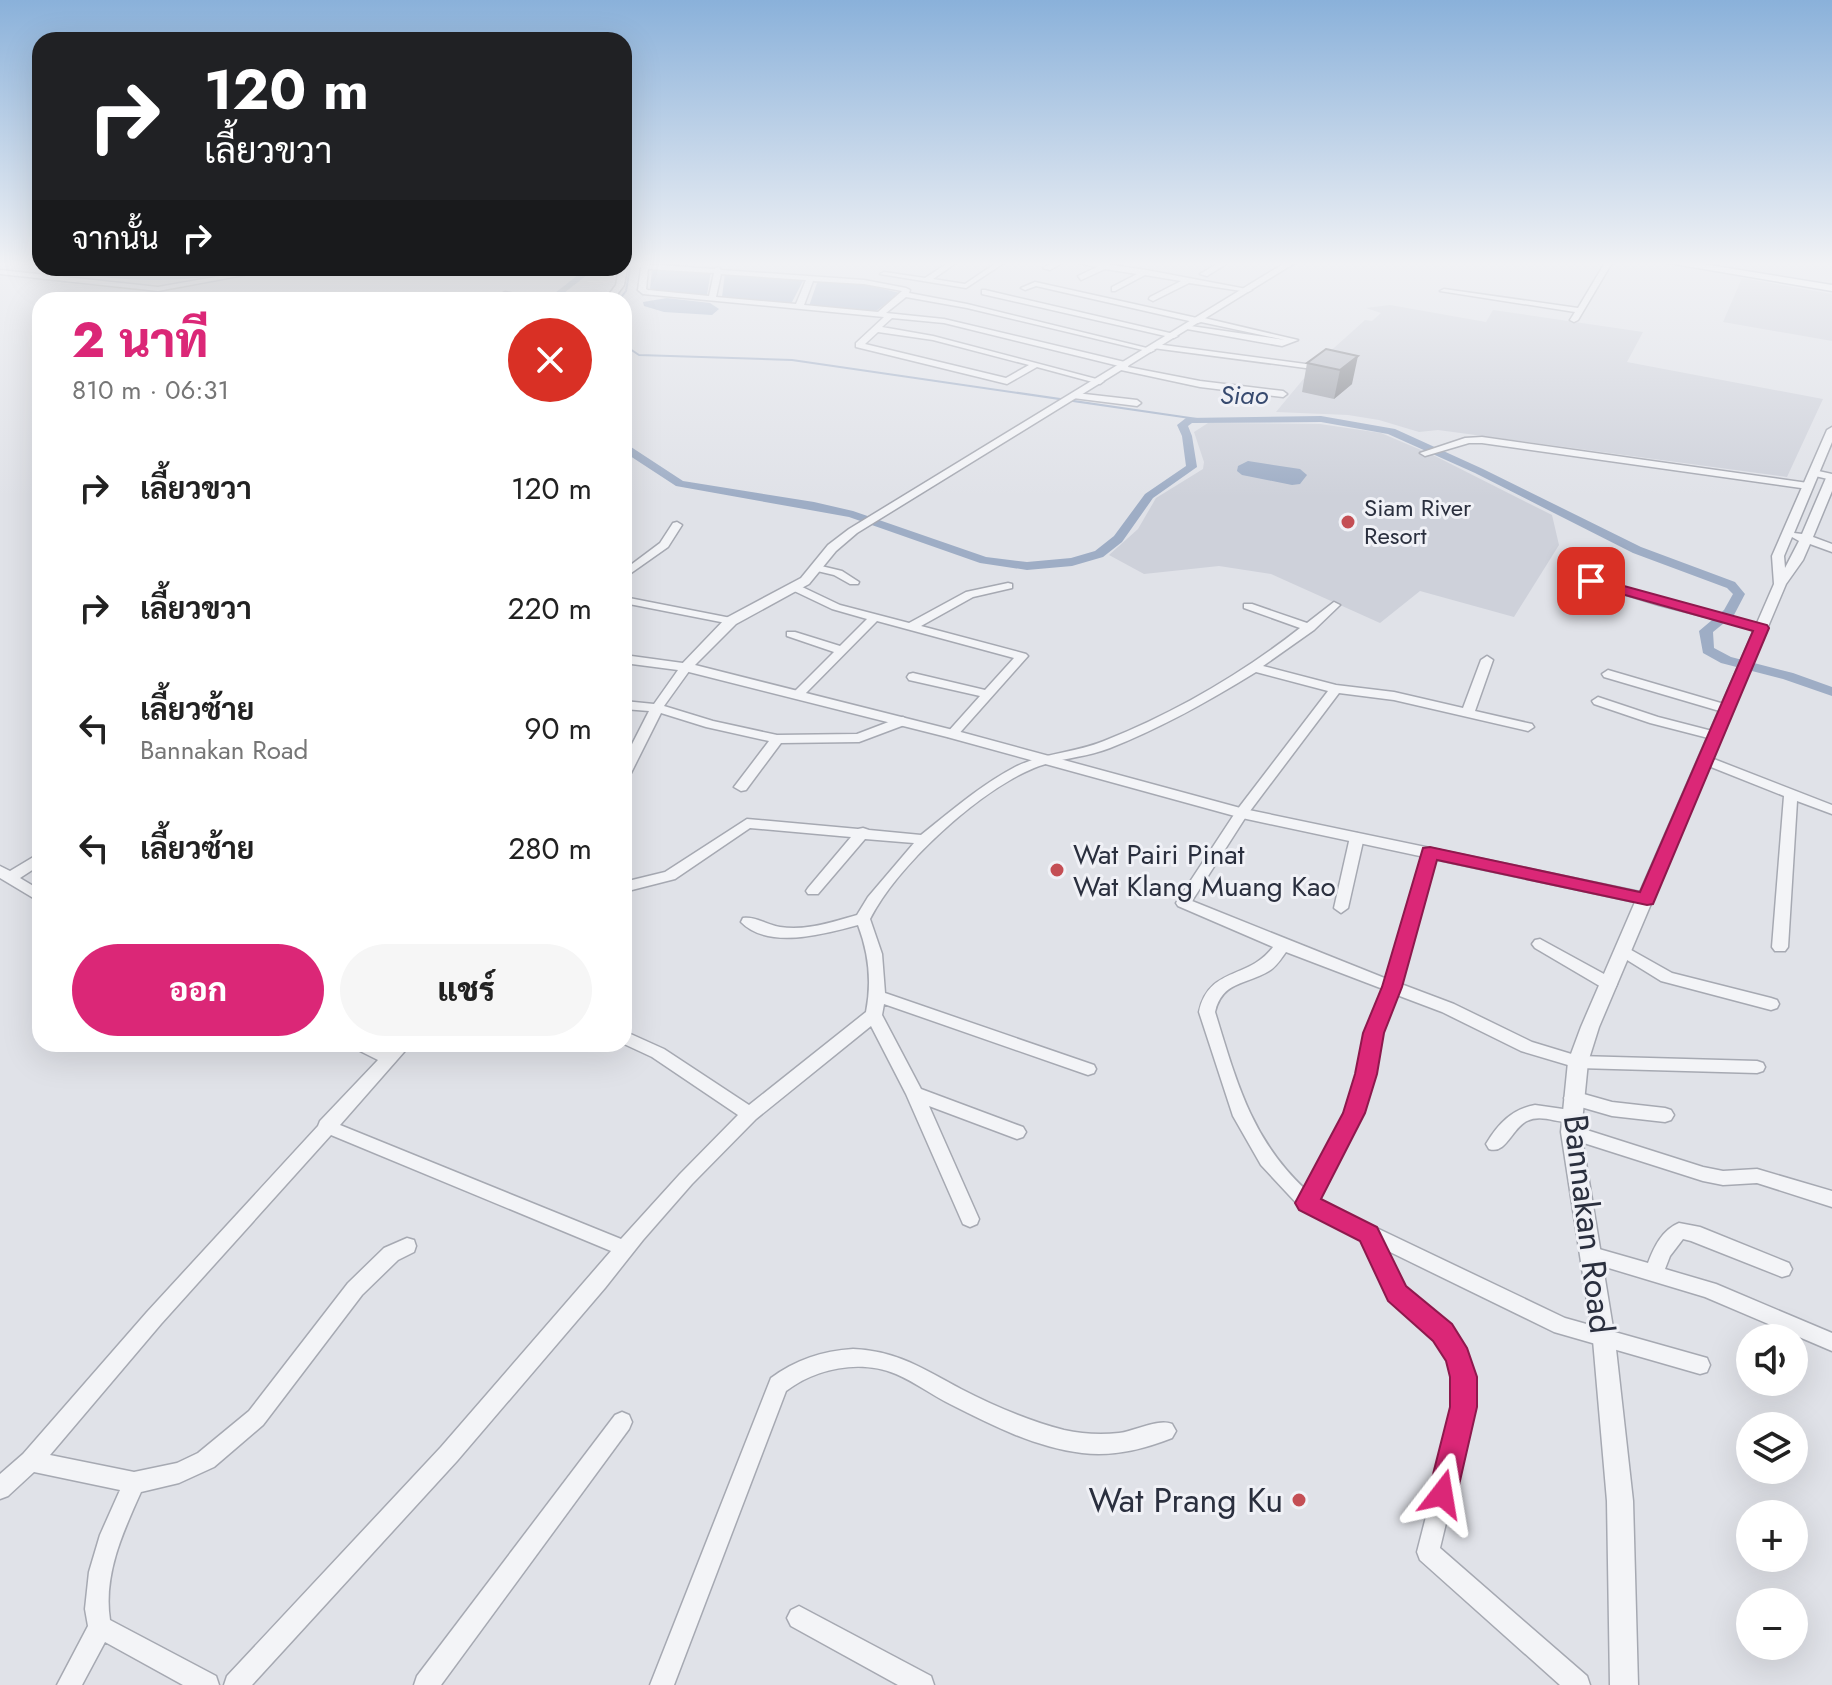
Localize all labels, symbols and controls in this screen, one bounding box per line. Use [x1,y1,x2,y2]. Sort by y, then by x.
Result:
text: 120 m [204,49,369,130]
icon: right [72,64,176,168]
text: เลี้ยวขวา [204,124,332,176]
icon: right [175,216,219,260]
text: จากนั้น [72,217,159,260]
text: 2 นาที [72,306,208,375]
button: close [508,318,592,402]
text: 810 m · 06:31 [72,371,229,409]
water label: Siao [1220,376,1268,414]
icon: right [72,466,116,510]
text: เลี้ยวขวา [140,467,252,510]
text: 120 m [511,467,592,510]
place label: Siam River Resort [1364,490,1472,553]
marker: Siam River Resort [1339,513,1357,531]
pin [1557,547,1625,615]
icon: arrive [1569,559,1613,603]
icon: right [72,586,116,630]
text: เลี้ยวขวา [140,587,252,630]
text: 220 m [507,587,592,630]
text: เลี้ยวซ้าย [140,688,254,731]
icon: left [72,706,116,750]
text: 90 m [524,707,592,750]
text: Bannakan Road [140,731,308,769]
icon: left [72,826,116,870]
text: เลี้ยวซ้าย [140,827,254,870]
text: 280 m [508,827,592,870]
place label: Wat Pairi Pinat Wat Klang Muang Kao [1073,834,1336,907]
marker: Wat Pairi Pinat Wat Klang Muang Kao [1048,861,1066,879]
button: ออก [72,944,324,1036]
button: แชร์ [340,944,592,1036]
street label: Bannakan Road [1551,1112,1626,1336]
map controls [1736,1324,1808,1660]
button: sound [1736,1324,1808,1396]
button: layers [1736,1412,1808,1484]
position arrow [1400,1452,1484,1536]
place label: Wat Prang Ku [1089,1476,1283,1525]
marker: Wat Prang Ku [1290,1491,1308,1509]
button: + [1736,1500,1808,1572]
button: − [1736,1588,1808,1660]

